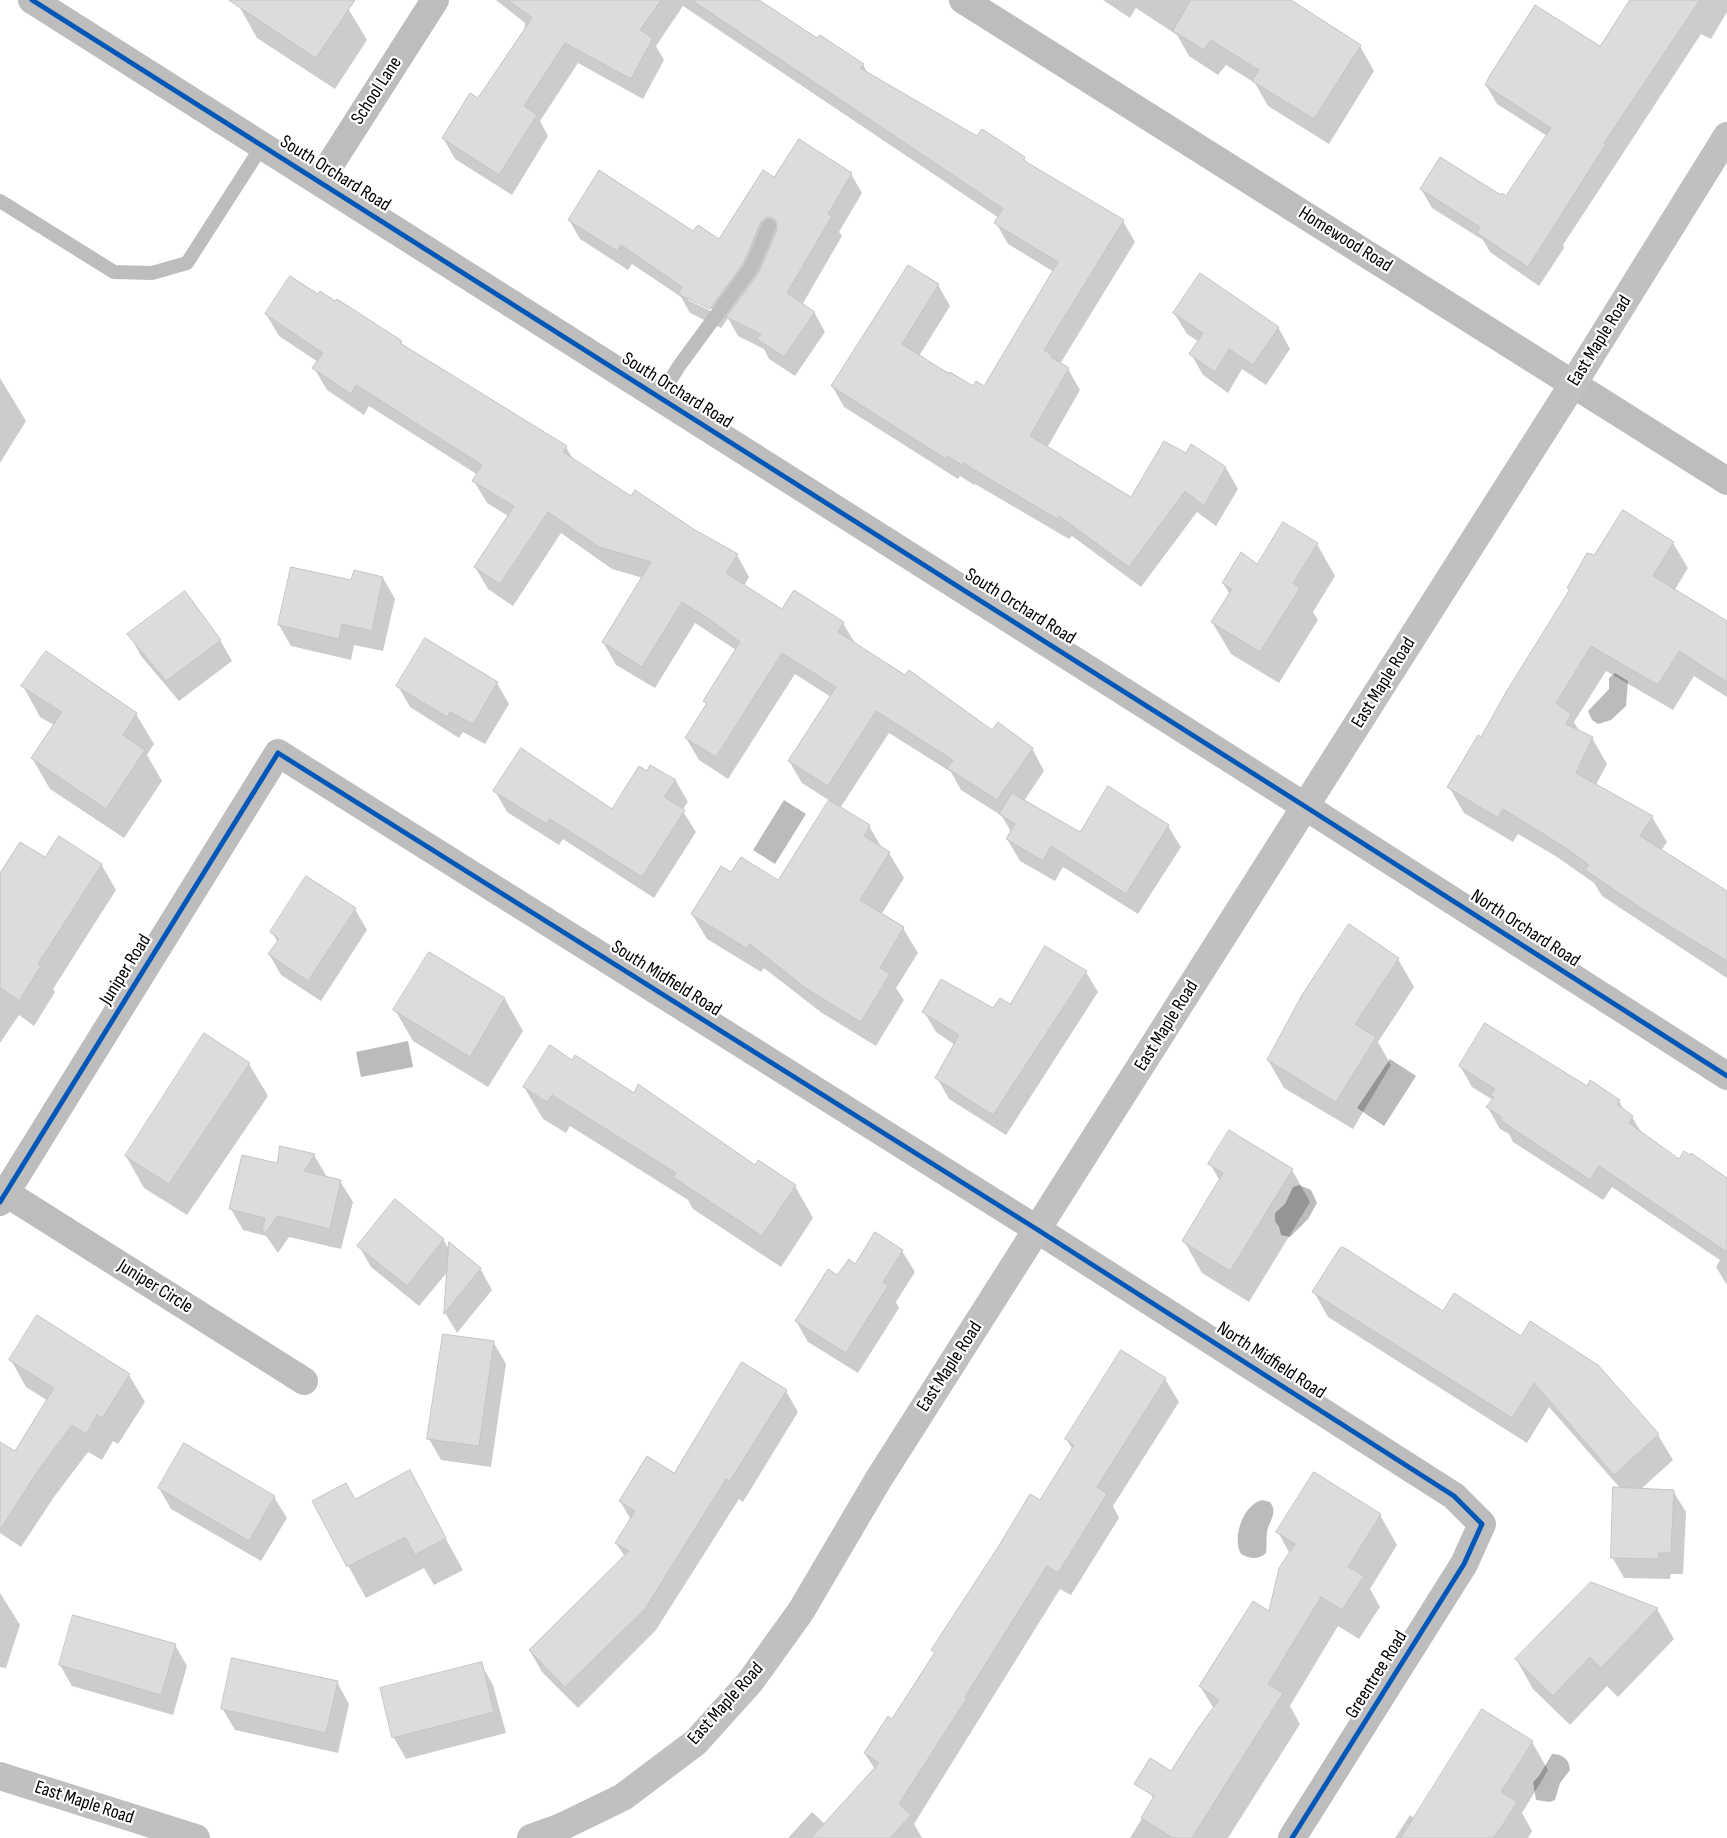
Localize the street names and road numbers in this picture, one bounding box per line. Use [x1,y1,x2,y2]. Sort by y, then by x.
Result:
street label: School Lane [347,53,407,129]
street label: South Orchard Road [275,131,395,217]
street label: Homewood Road [1294,202,1396,278]
street label: East Maple Road [1563,291,1637,391]
street label: South Orchard Road [617,348,737,434]
street label: South Orchard Road [960,564,1080,650]
street label: East Maple Road [1347,633,1421,733]
street label: North Orchard Road [1466,885,1584,973]
street label: Juniper Road [95,930,157,1010]
street label: South Midfield Road [607,936,725,1022]
street label: East Maple Road [1130,976,1204,1076]
street label: Juniper Circle [113,1255,197,1319]
street label: North Midfield Road [1212,1317,1330,1405]
street label: East Maple Road [912,1318,988,1416]
street label: Greentree Road [1341,1627,1413,1723]
street label: East Maple Road [683,1658,769,1750]
street label: East Maple Road [32,1776,136,1830]

